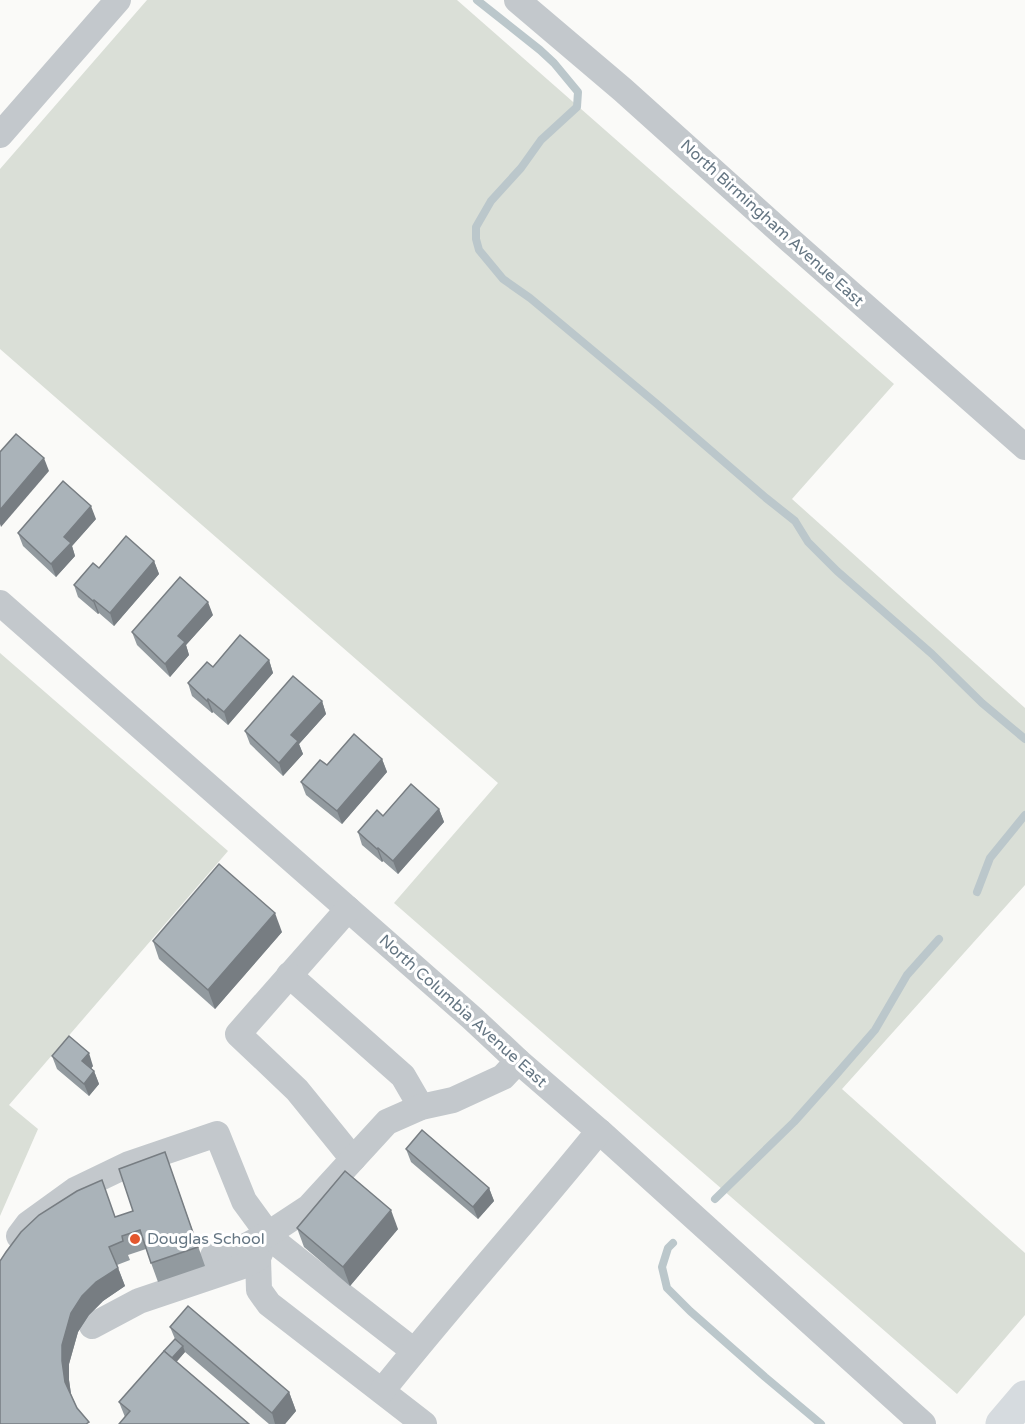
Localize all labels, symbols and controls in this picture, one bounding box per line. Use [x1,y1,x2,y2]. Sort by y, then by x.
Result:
street label: North Birmingham Avenue East [676,135,868,311]
street label: North Columbia Avenue East [375,930,551,1092]
place label: Douglas School [147,1229,265,1249]
marker: Douglas School [128,1232,142,1246]

